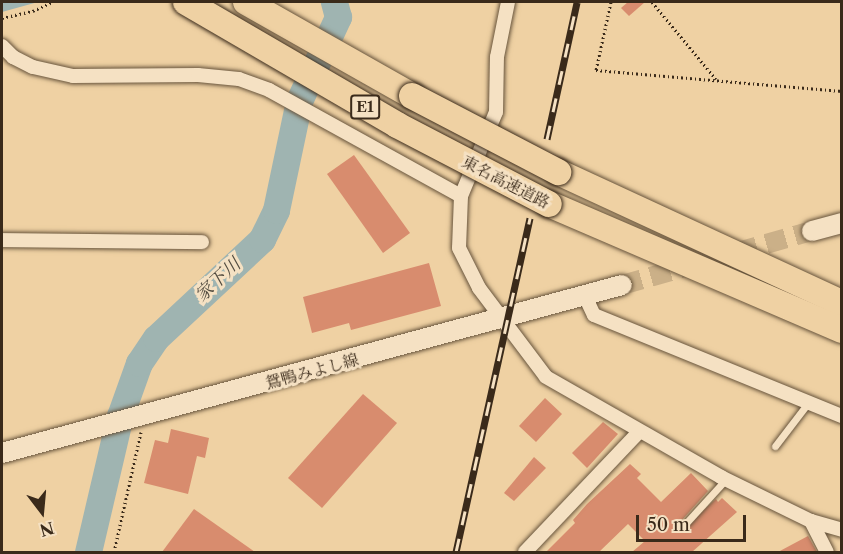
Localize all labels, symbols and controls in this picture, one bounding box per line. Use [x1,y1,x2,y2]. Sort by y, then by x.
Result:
road number: E1 [350,95,380,119]
street label: 東名高速道路 [459,152,553,212]
water label: 家下川 [191,254,245,306]
street label: 鴛鴨みよし線 [263,349,361,393]
north arrow [12,482,72,542]
scale bar [639,503,748,541]
text: 50 m [647,514,690,536]
text: N [38,518,56,541]

